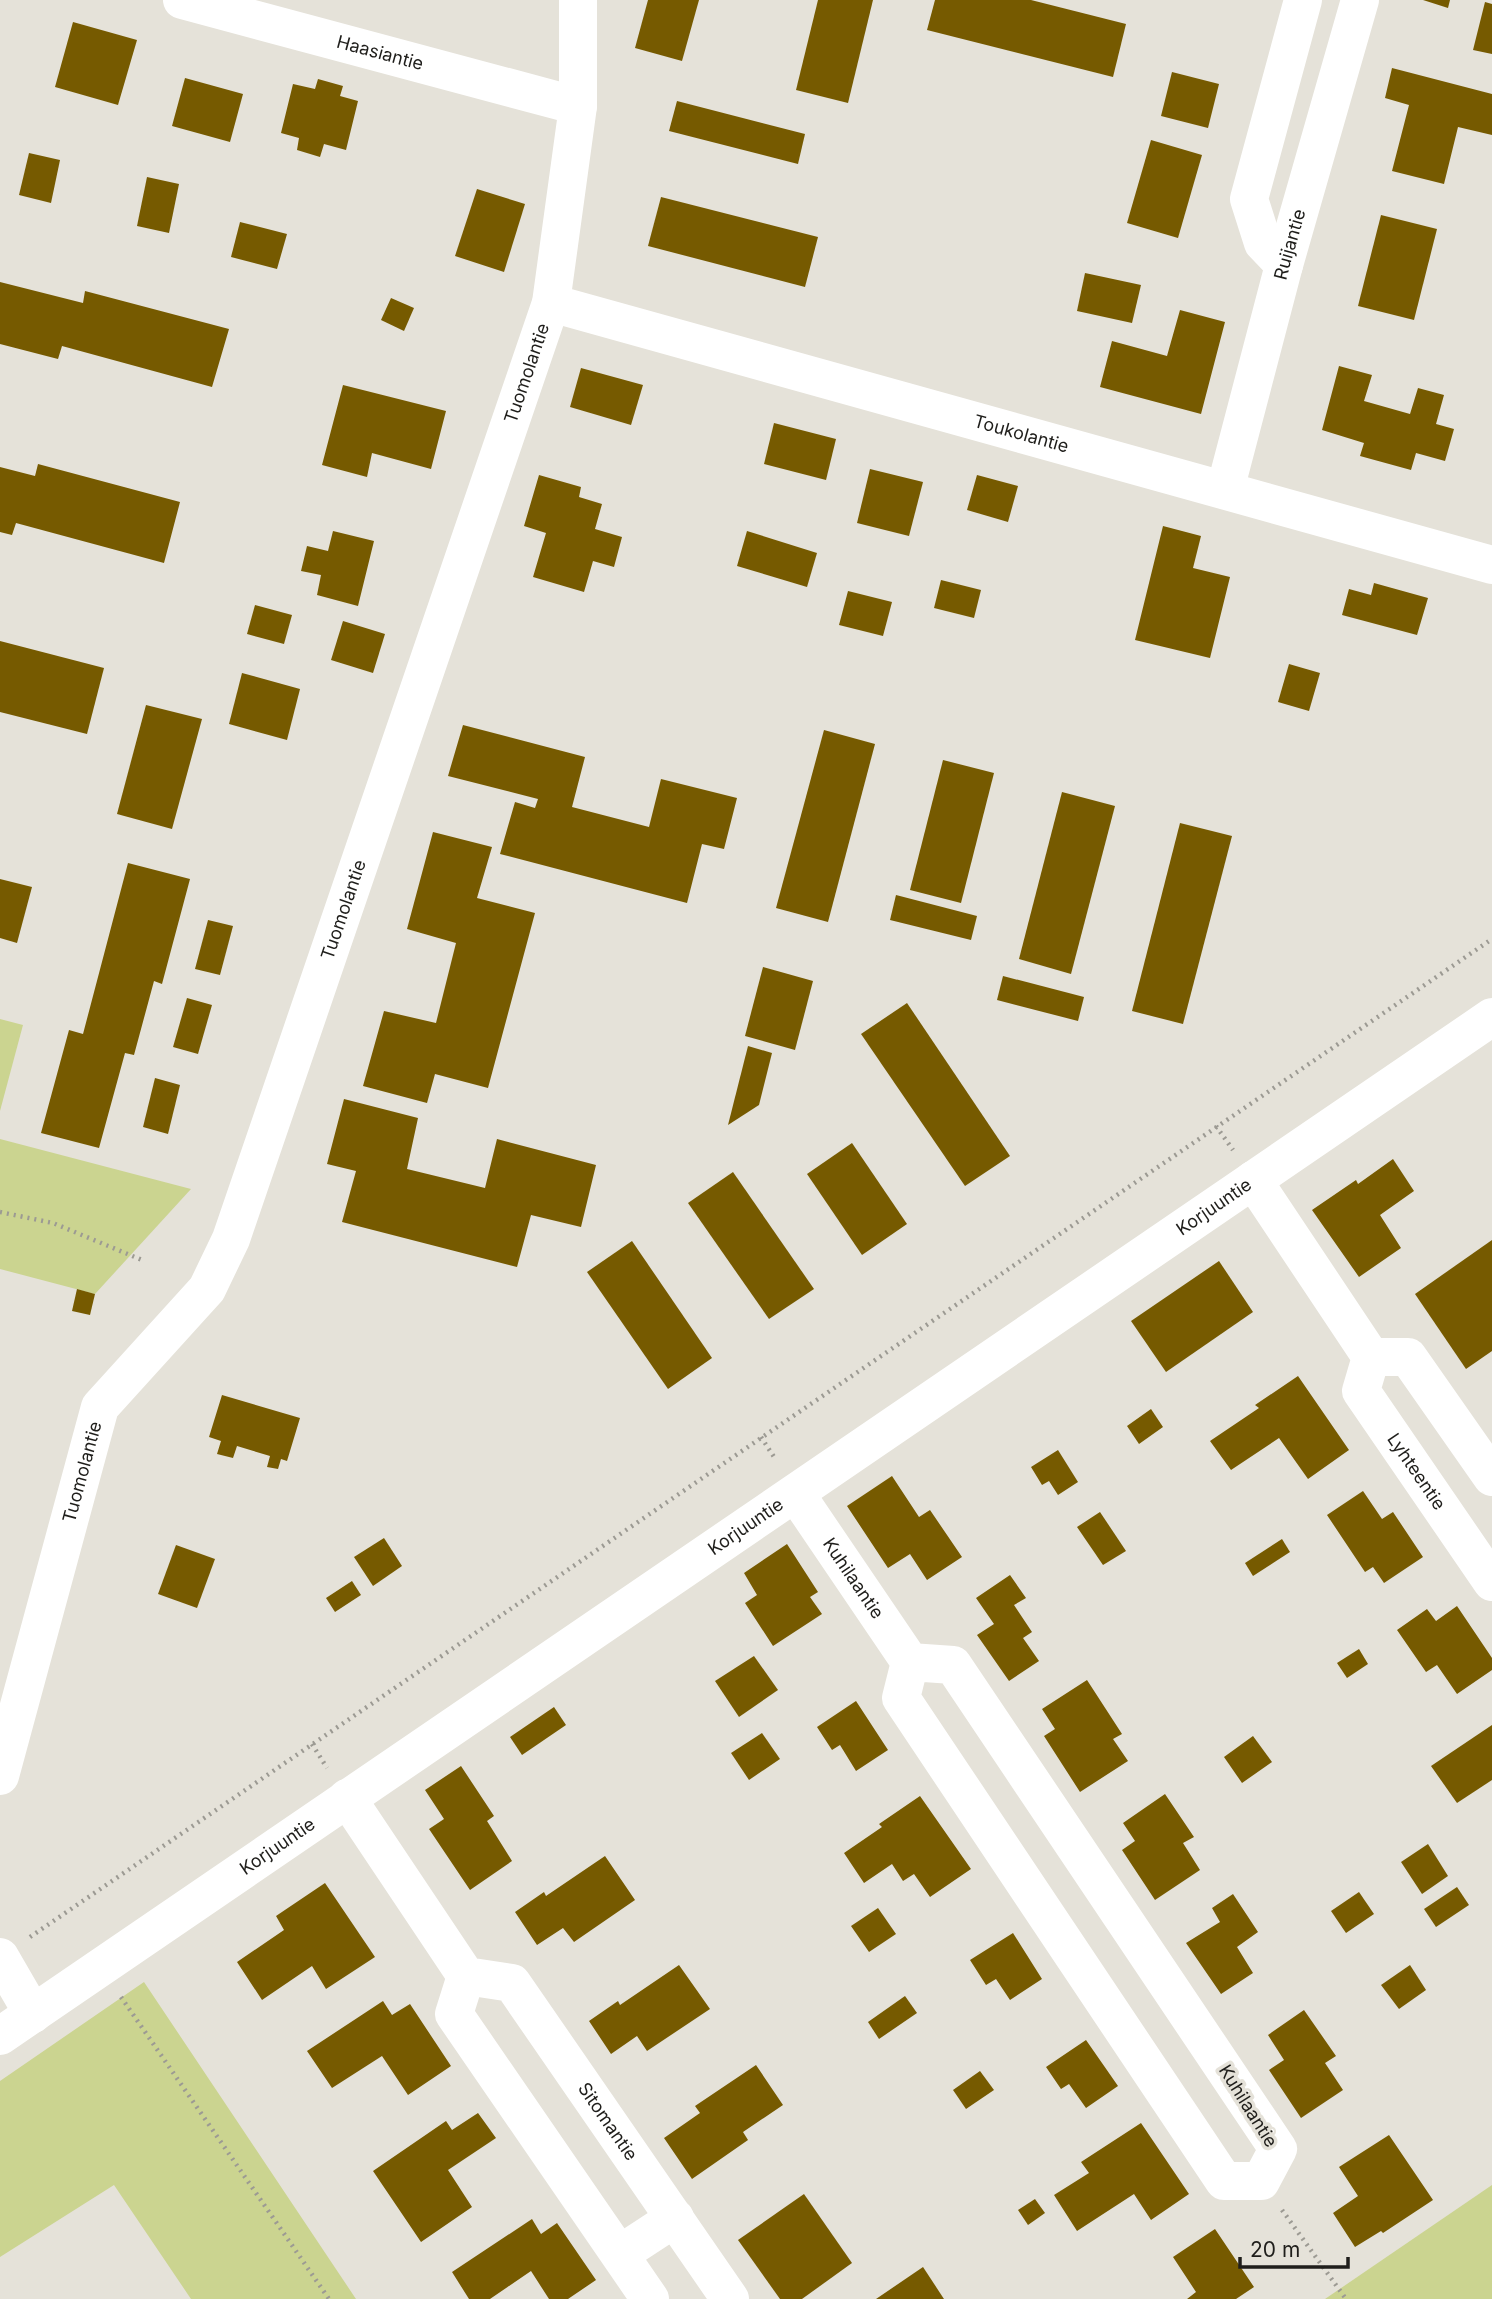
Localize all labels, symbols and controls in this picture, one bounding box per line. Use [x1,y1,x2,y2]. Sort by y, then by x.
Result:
street label: Haasiantie [334,31,426,74]
street label: Ruijantie [1270,207,1309,282]
street label: Tuomolantie [500,320,553,426]
street label: Toukolantie [971,410,1071,457]
street label: Tuomolantie [316,857,370,962]
street label: Korjuuntie [1172,1174,1255,1240]
street label: Tuomolantie [58,1419,106,1525]
street label: Lyhteentie [1383,1429,1450,1514]
street label: Korjuuntie [704,1493,787,1559]
street label: Kuhilaantie [819,1534,889,1623]
street label: Korjuuntie [236,1813,319,1879]
street label: Kuhilaantie [1215,2061,1282,2151]
street label: Sitomantie [574,2078,642,2164]
scale bar [1240,2226,1348,2270]
text: 20 m [1250,2237,1300,2262]

